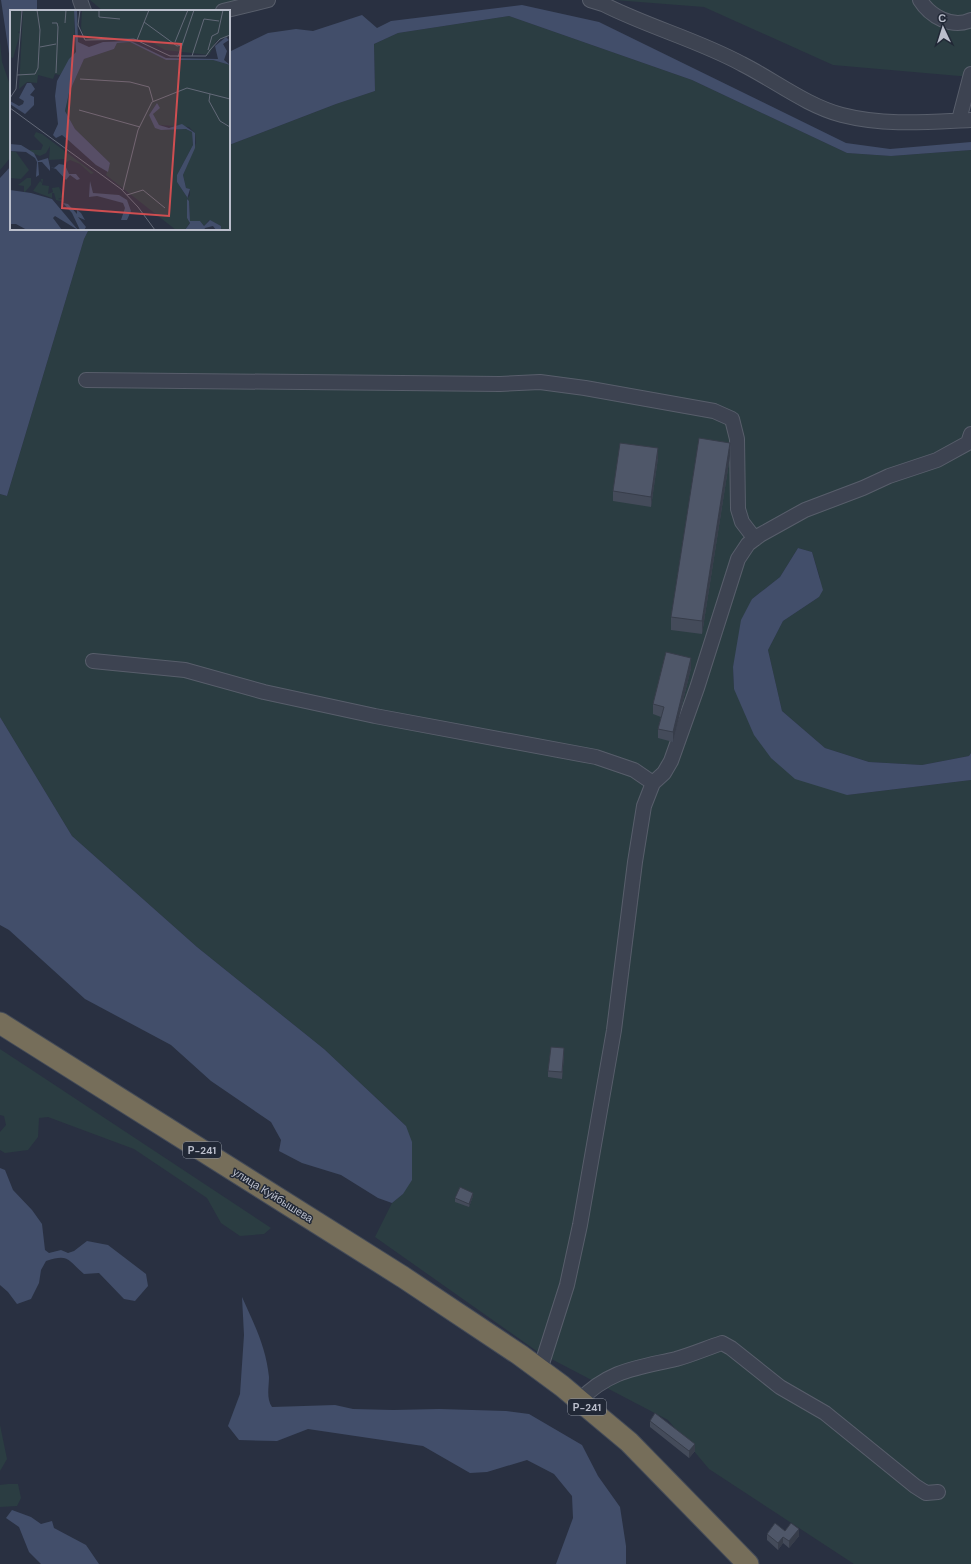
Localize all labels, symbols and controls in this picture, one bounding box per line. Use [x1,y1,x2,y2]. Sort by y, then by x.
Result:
north arrow [923,8,963,48]
inset map [10,10,230,230]
text: С [938,11,947,25]
road number: Р-241 [183,1142,221,1158]
street label: улица Куйбышева [230,1165,317,1226]
road number: Р-241 [568,1399,606,1415]

